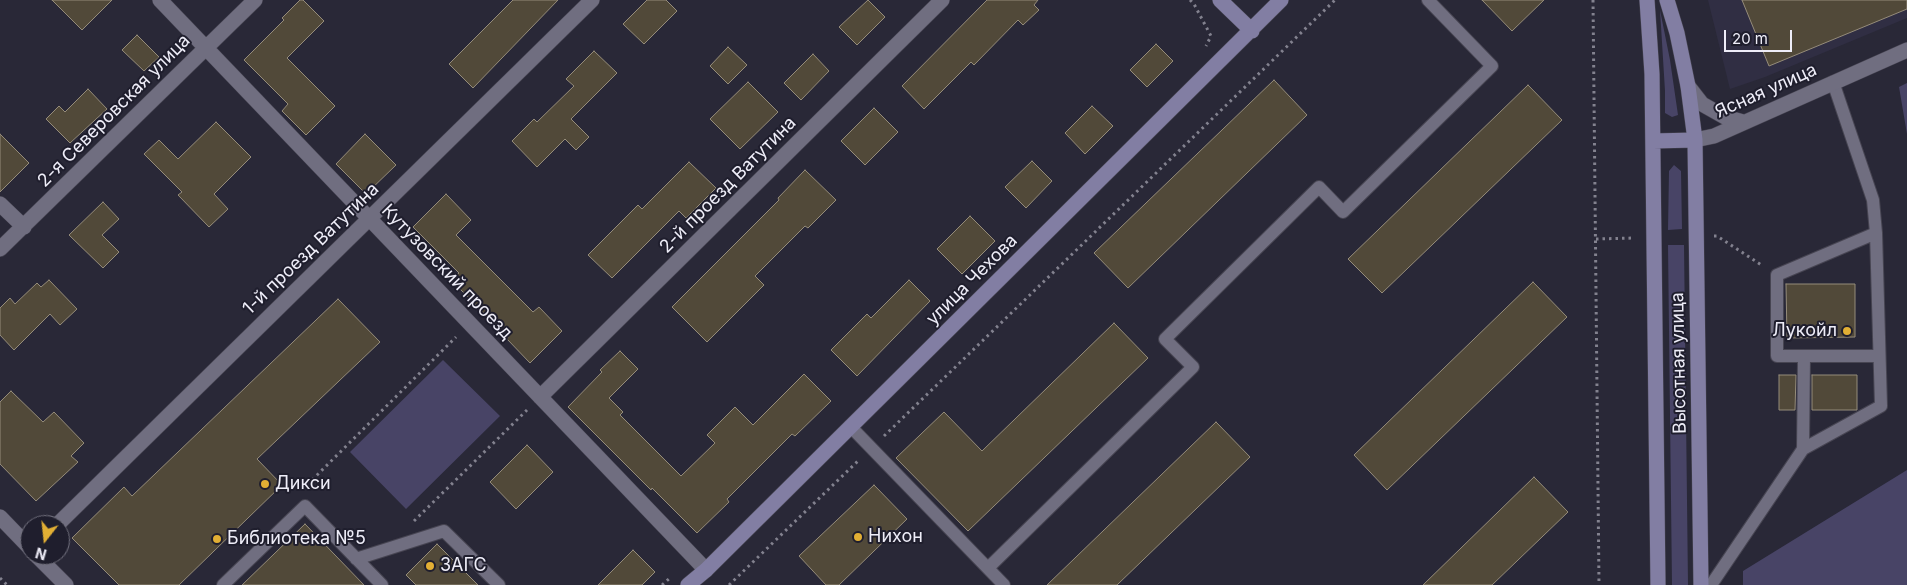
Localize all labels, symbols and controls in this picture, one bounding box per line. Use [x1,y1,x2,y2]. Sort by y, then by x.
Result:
scale bar [1727,20,1794,52]
text: 20 m [1732,29,1768,48]
street label: 2-я Северовская улица [33,30,195,192]
street label: Ясная улица [1712,59,1820,123]
street label: 2-й проезд Ватутина [655,112,801,258]
street label: 1-й проезд Ватутина [239,179,383,319]
street label: Кутузовский проезд [377,200,517,344]
street label: улица Чехова [922,230,1022,330]
street label: Высотная улица [1667,292,1691,434]
place label: Лукойл [1772,320,1837,342]
marker: Лукойл [1841,325,1853,337]
place label: Дикси [275,473,331,495]
marker: Дикси [259,478,271,490]
north arrow [20,515,70,565]
place label: Нихон [868,526,923,548]
place label: Библиотека №5 [227,528,366,550]
marker: Нихон [852,531,864,543]
marker: Библиотека №5 [211,533,223,545]
text: N [34,544,48,564]
place label: ЗАГС [440,555,487,577]
marker: ЗАГС [424,560,436,572]

